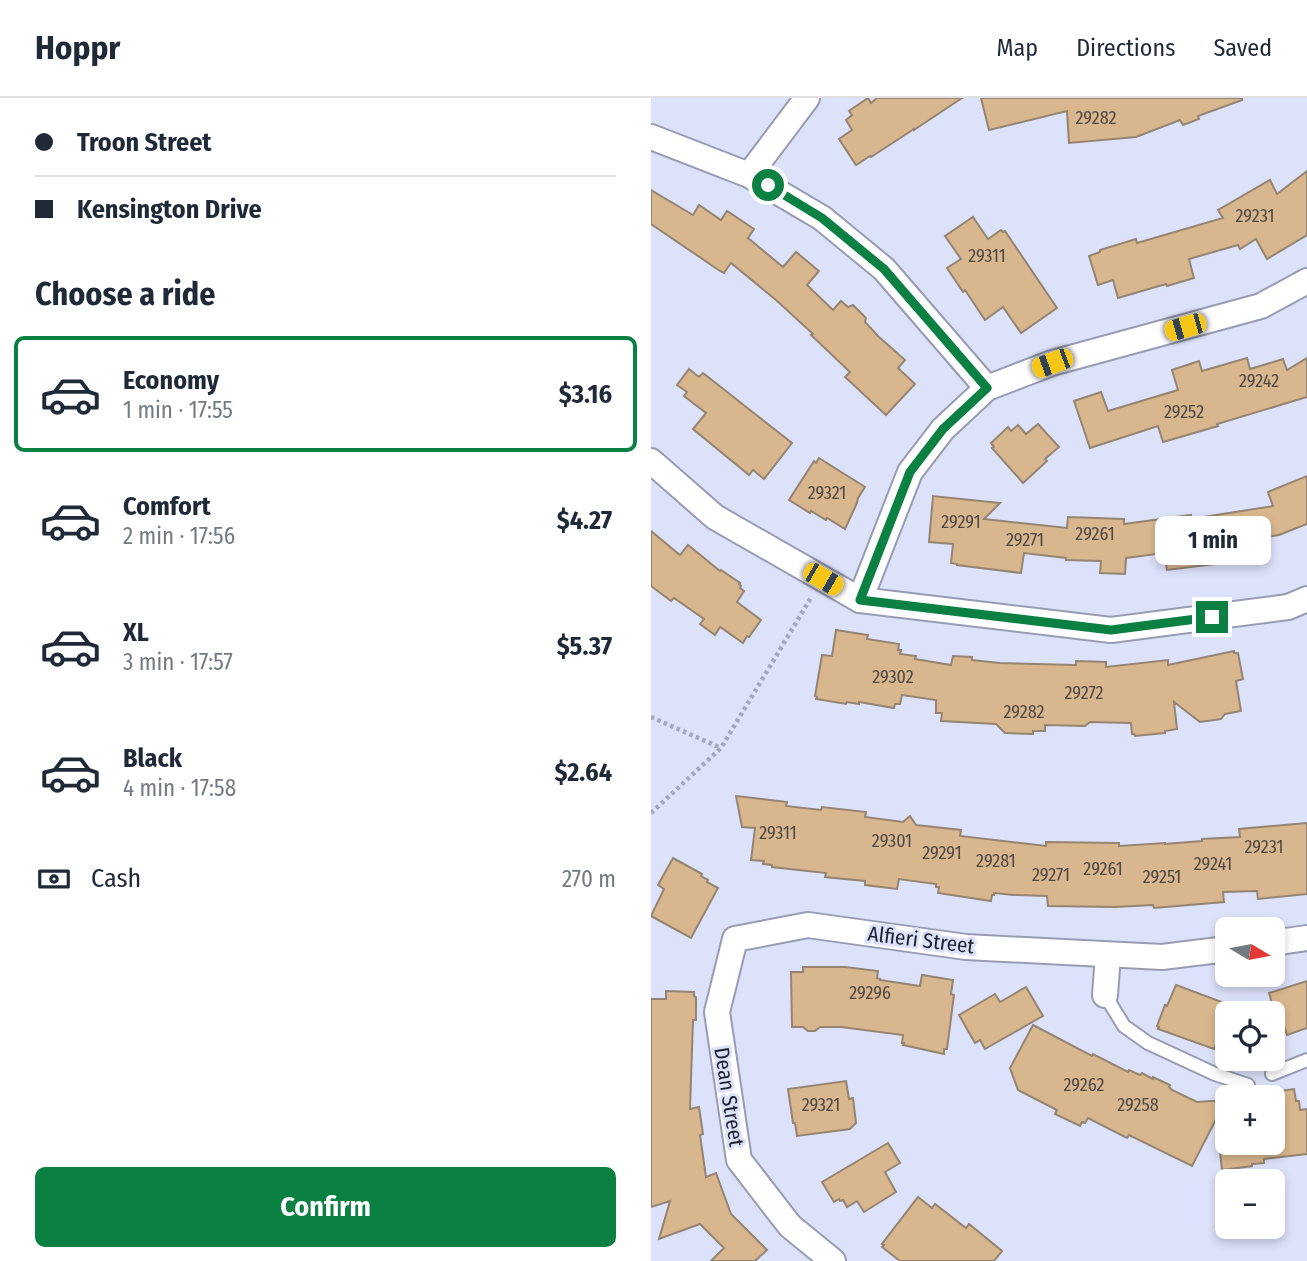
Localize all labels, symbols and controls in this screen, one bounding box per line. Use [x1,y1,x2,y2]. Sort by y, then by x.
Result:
text: Hoppr [35,28,120,68]
text: Map [997,34,1038,62]
text: Directions [1076,34,1175,62]
text: Saved [1213,34,1272,62]
house number: 29282 [1075,107,1117,129]
text: Troon Street [77,127,212,158]
route start [752,169,784,201]
text: Kensington Drive [77,194,262,225]
house number: 29231 [1236,205,1274,227]
house number: 29311 [968,245,1006,267]
text: Choose a ride [35,275,216,313]
car [1162,311,1209,343]
car [1029,346,1076,380]
icon: car [39,363,102,426]
text: Economy [123,365,219,396]
house number: 29242 [1239,370,1279,392]
text: $3.16 [559,379,612,410]
text: 1 min · 17:55 [123,396,233,424]
house number: 29252 [1164,401,1204,423]
house number: 29321 [808,482,846,504]
icon: car [39,489,102,552]
text: Comfort [123,491,211,522]
text: $4.27 [557,505,612,536]
house number: 29291 [941,511,981,533]
callout: 1 min [1154,516,1270,564]
text: 2 min · 17:56 [123,522,235,550]
house number: 29261 [1075,523,1115,545]
text: 1 min [1188,526,1238,554]
house number: 29271 [1006,529,1044,551]
car [800,559,847,599]
route end [1196,601,1228,633]
icon: car [39,615,102,678]
text: XL [123,617,149,648]
text: $5.37 [557,631,612,662]
text: 3 min · 17:57 [123,648,233,676]
house number: 29302 [872,666,914,688]
house number: 29272 [1064,682,1104,704]
house number: 29282 [1003,701,1045,723]
icon: car [39,741,102,804]
text: Black [123,743,182,774]
text: $2.64 [555,757,612,788]
text: 4 min · 17:58 [123,774,236,802]
house number: 29311 [759,822,797,844]
house number: 29301 [872,830,912,852]
house number: 29231 [1245,836,1283,858]
house number: 29291 [922,842,962,864]
house number: 29281 [976,850,1016,872]
house number: 29241 [1194,853,1232,875]
house number: 29261 [1083,858,1123,880]
icon: cash [35,860,73,898]
text: Cash [91,863,141,894]
house number: 29271 [1032,864,1070,886]
text: 270 m [562,865,616,893]
house number: 29251 [1143,866,1181,888]
north arrow [1215,917,1285,987]
map controls [1215,917,1285,1239]
street label: Alfieri Street [866,921,976,959]
house number: 29296 [849,982,891,1004]
button: locate [1215,1001,1285,1071]
street label: Dean Street [708,1045,750,1149]
house number: 29262 [1064,1074,1105,1096]
button: + [1215,1085,1285,1155]
house number: 29321 [802,1094,840,1116]
house number: 29258 [1117,1094,1159,1116]
button: Confirm [35,1167,616,1247]
button: − [1215,1169,1285,1239]

